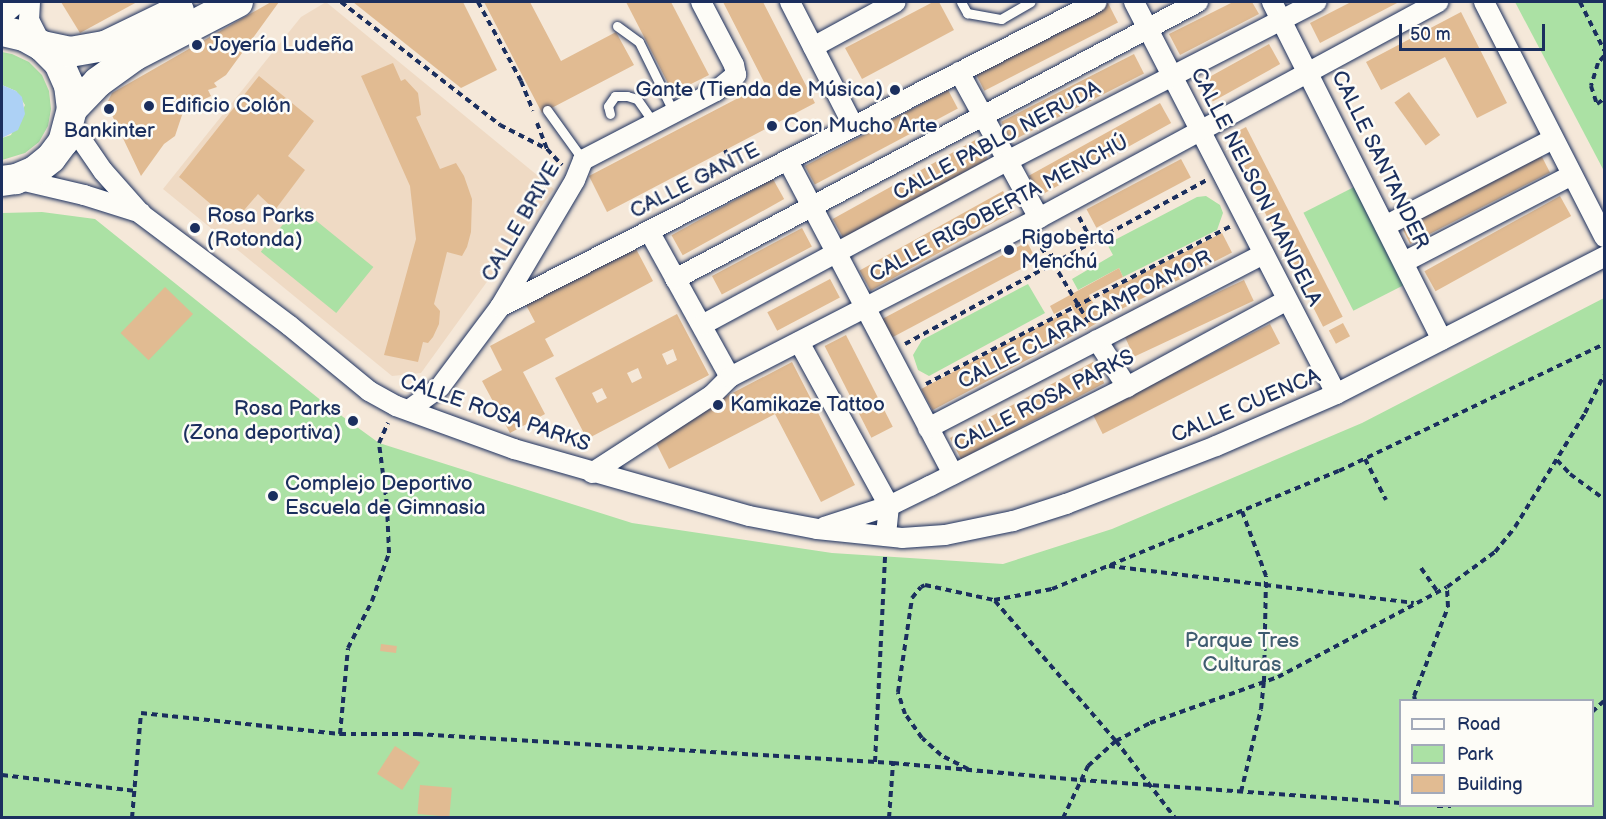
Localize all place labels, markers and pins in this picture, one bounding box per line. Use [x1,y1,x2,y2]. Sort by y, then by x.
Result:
place label: Joyería Ludeña [209,32,354,58]
marker: Joyería Ludeña [190,38,204,52]
place label: Gante (Tienda de Música) [635,77,883,103]
marker: Gante (Tienda de Música) [888,83,902,97]
place label: Edificio Colón [161,93,291,119]
marker: Edificio Colón [142,99,156,113]
marker: Bankinter [102,102,116,116]
place label: Con Mucho Arte [784,113,937,139]
place label: Bankinter [63,118,155,144]
marker: Con Mucho Arte [765,119,779,133]
place label: Rosa Parks (Rotonda) [207,203,314,253]
marker: Rosa Parks (Rotonda) [188,221,202,235]
place label: Rigoberta Menchú [1021,225,1115,275]
marker: Rigoberta Menchú [1002,243,1016,257]
place label: Kamikaze Tattoo [730,392,886,418]
place label: Rosa Parks (Zona deportiva) [183,396,341,446]
marker: Kamikaze Tattoo [711,398,725,412]
marker: Rosa Parks (Zona deportiva) [346,414,360,428]
place label: Complejo Deportivo Escuela de Gimnasia [285,471,486,521]
marker: Complejo Deportivo Escuela de Gimnasia [266,489,280,503]

